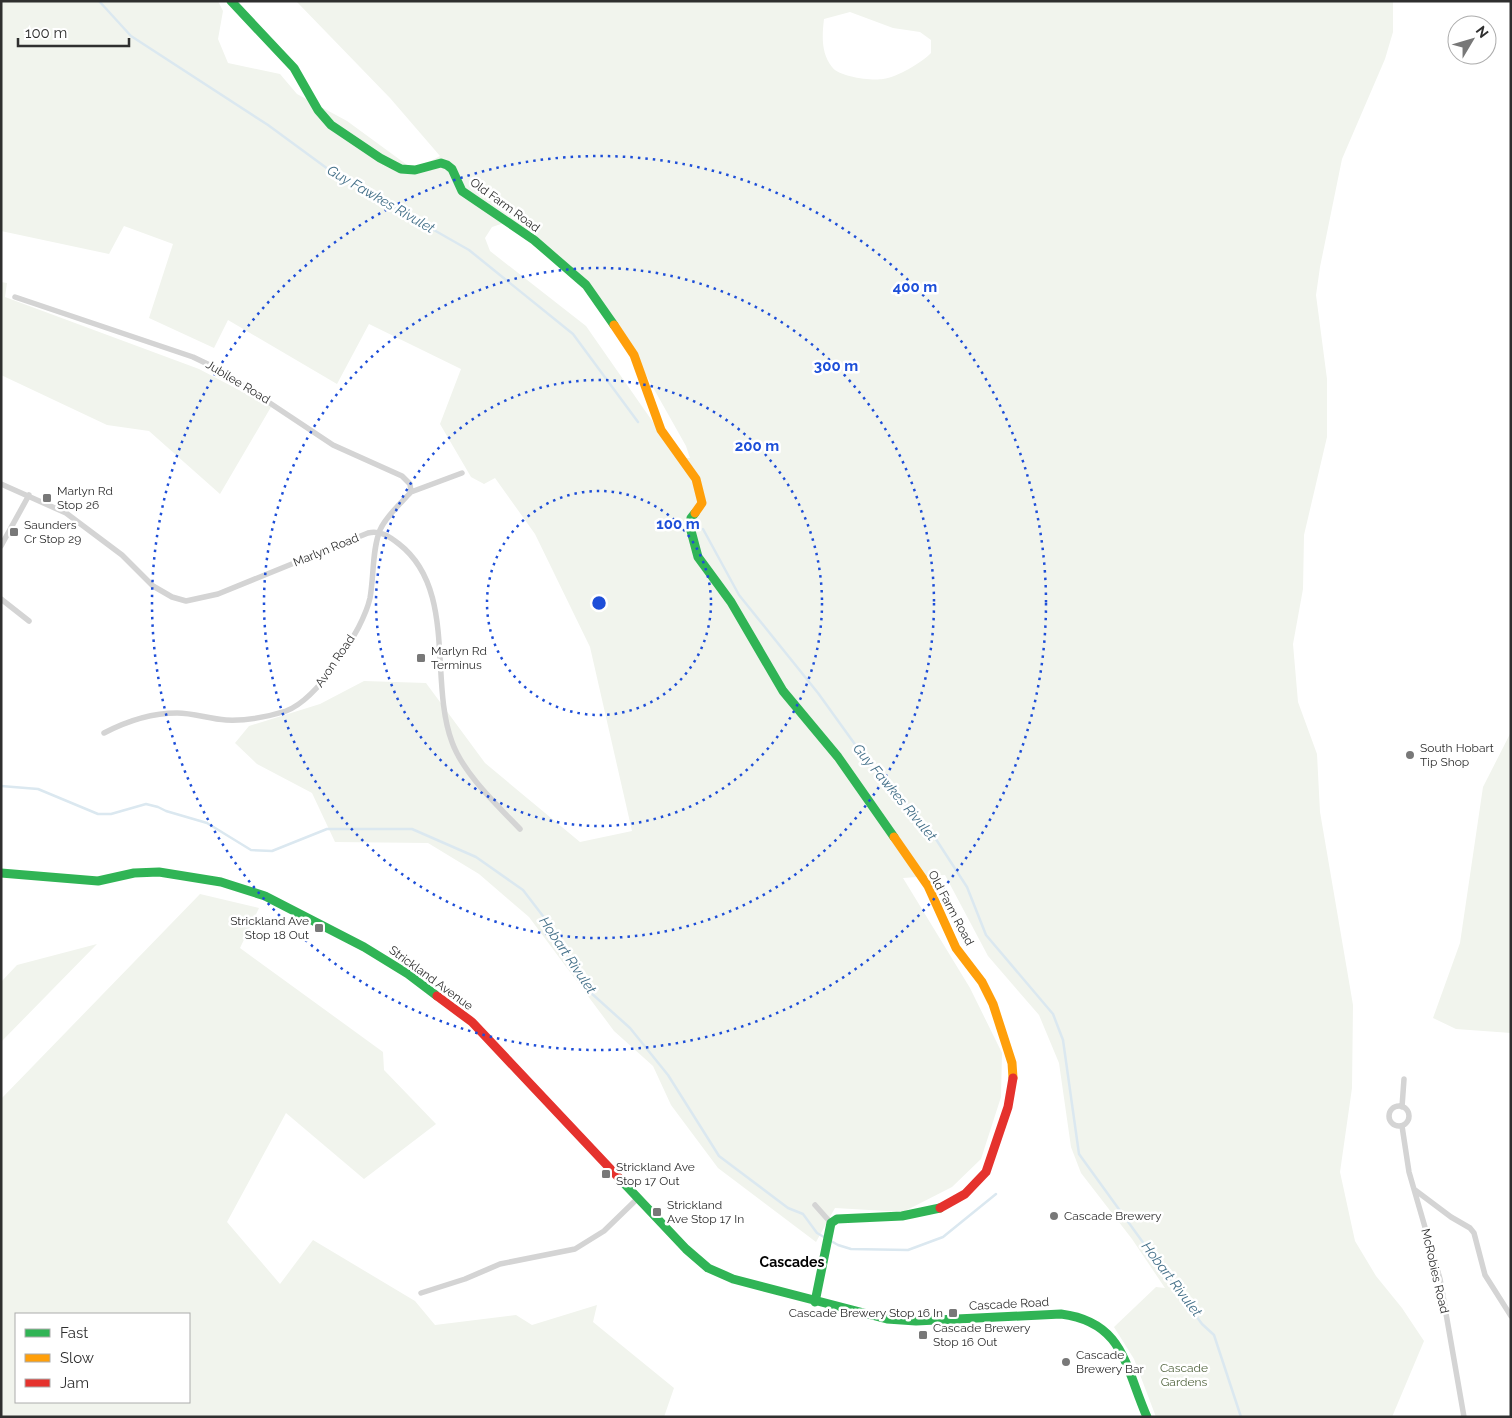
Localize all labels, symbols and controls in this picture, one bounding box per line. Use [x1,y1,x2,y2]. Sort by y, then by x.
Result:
scale bar [18,15,129,47]
north arrow [1447,15,1497,65]
text: N [1473,23,1492,41]
text: 100 m [25,24,67,42]
water label: Guy Fawkes Rivulet [325,162,438,236]
street label: Old Farm Road [467,175,543,235]
text: 400 m [893,278,937,296]
street label: Jubilee Road [204,357,272,407]
text: 300 m [814,357,858,375]
text: 200 m [735,437,779,455]
place label: Marlyn Rd Stop 26 [57,484,113,512]
marker: Marlyn Rd Stop 26 [41,492,53,504]
text: 100 m [656,515,700,533]
place label: Saunders Cr Stop 29 [24,518,81,546]
marker: Saunders Cr Stop 29 [8,526,20,538]
street label: Marlyn Road [291,530,361,570]
centre of rings [590,594,608,612]
street label: Avon Road [312,632,358,690]
place label: Marlyn Rd Terminus [431,644,487,672]
marker: Marlyn Rd Terminus [415,652,427,664]
water label: Guy Fawkes Rivulet [850,740,940,844]
place label: South Hobart Tip Shop [1420,741,1494,769]
marker: South Hobart Tip Shop [1404,749,1416,761]
street label: Old Farm Road [925,868,977,948]
water label: Hobart Rivulet [536,913,600,997]
place label: Strickland Ave Stop 18 Out [230,914,309,942]
marker: Strickland Ave Stop 18 Out [313,922,325,934]
street label: Strickland Avenue [386,943,476,1013]
place label: Strickland Ave Stop 17 Out [616,1160,695,1188]
marker: Strickland Ave Stop 17 Out [600,1168,612,1180]
place label: Strickland Ave Stop 17 In [667,1198,744,1226]
marker: Strickland Ave Stop 17 In [651,1206,663,1218]
place label: Cascade Brewery [1064,1209,1162,1223]
marker: Cascade Brewery [1048,1210,1060,1222]
street label: McRobies Road [1418,1227,1452,1315]
water label: Hobart Rivulet [1139,1239,1206,1320]
district label: Cascades [760,1254,824,1270]
street label: Cascade Road [969,1295,1049,1313]
place label: Cascade Brewery Stop 16 In [789,1306,943,1320]
marker: Cascade Brewery Stop 16 In [947,1307,959,1319]
legend [15,1313,190,1403]
place label: Cascade Brewery Stop 16 Out [933,1321,1031,1349]
text: Fast [60,1324,88,1342]
marker: Cascade Brewery Stop 16 Out [917,1329,929,1341]
place label: Cascade Brewery Bar [1076,1348,1144,1376]
text: Slow [60,1349,94,1367]
marker: Cascade Brewery Bar [1060,1356,1072,1368]
park label: Cascade Gardens [1160,1361,1208,1389]
text: Jam [60,1374,89,1392]

